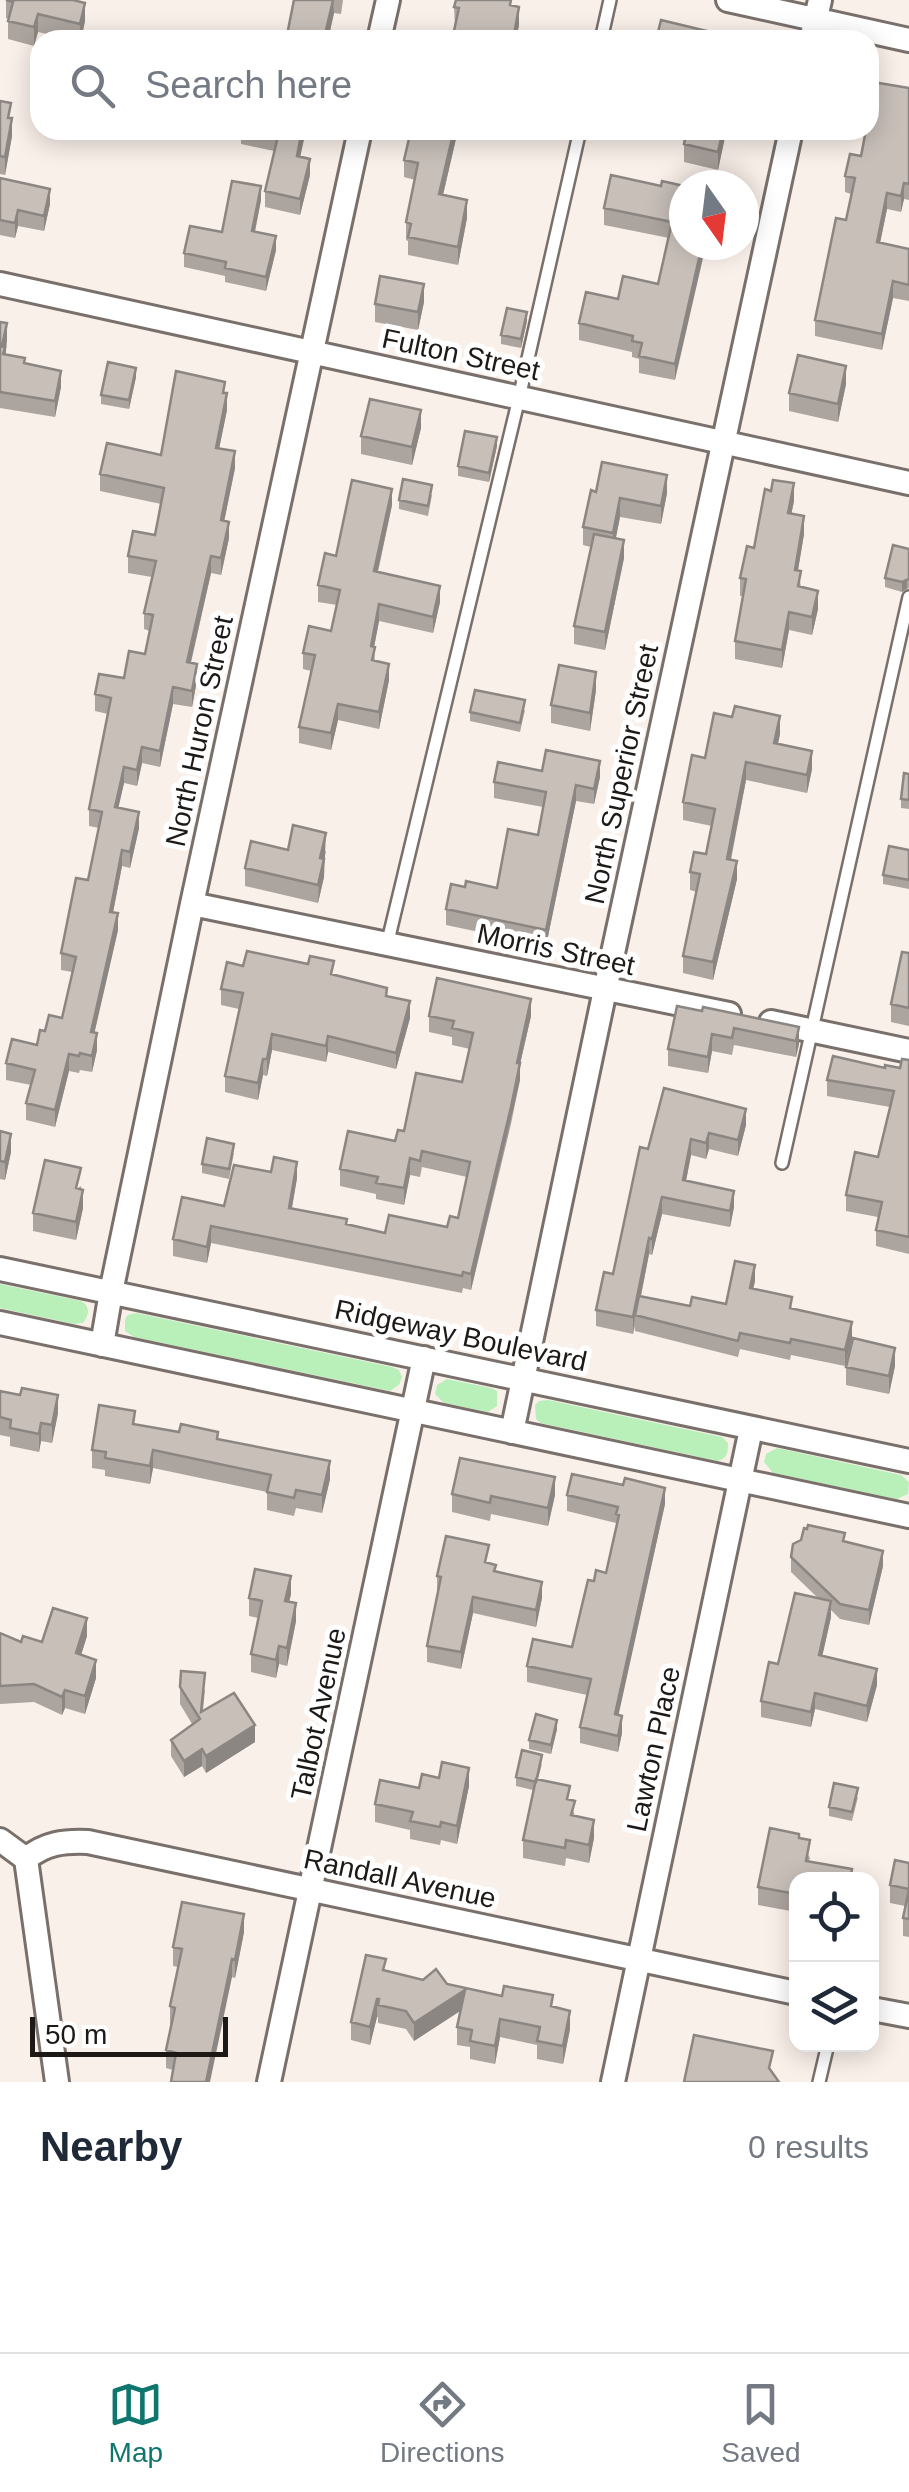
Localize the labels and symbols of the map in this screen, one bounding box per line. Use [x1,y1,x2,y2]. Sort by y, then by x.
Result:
north arrow [669,170,759,260]
street label: Fulton Street [379,323,543,386]
street label: North Huron Street [160,613,239,849]
street label: North Superior Street [579,641,664,907]
street label: Morris Street [474,918,638,981]
street label: Ridgeway Boulevard [332,1294,590,1377]
street label: Talbot Avenue [285,1625,352,1803]
street label: Lawton Place [621,1664,686,1835]
street label: Randall Avenue [301,1843,499,1914]
scale bar [30,2012,228,2056]

